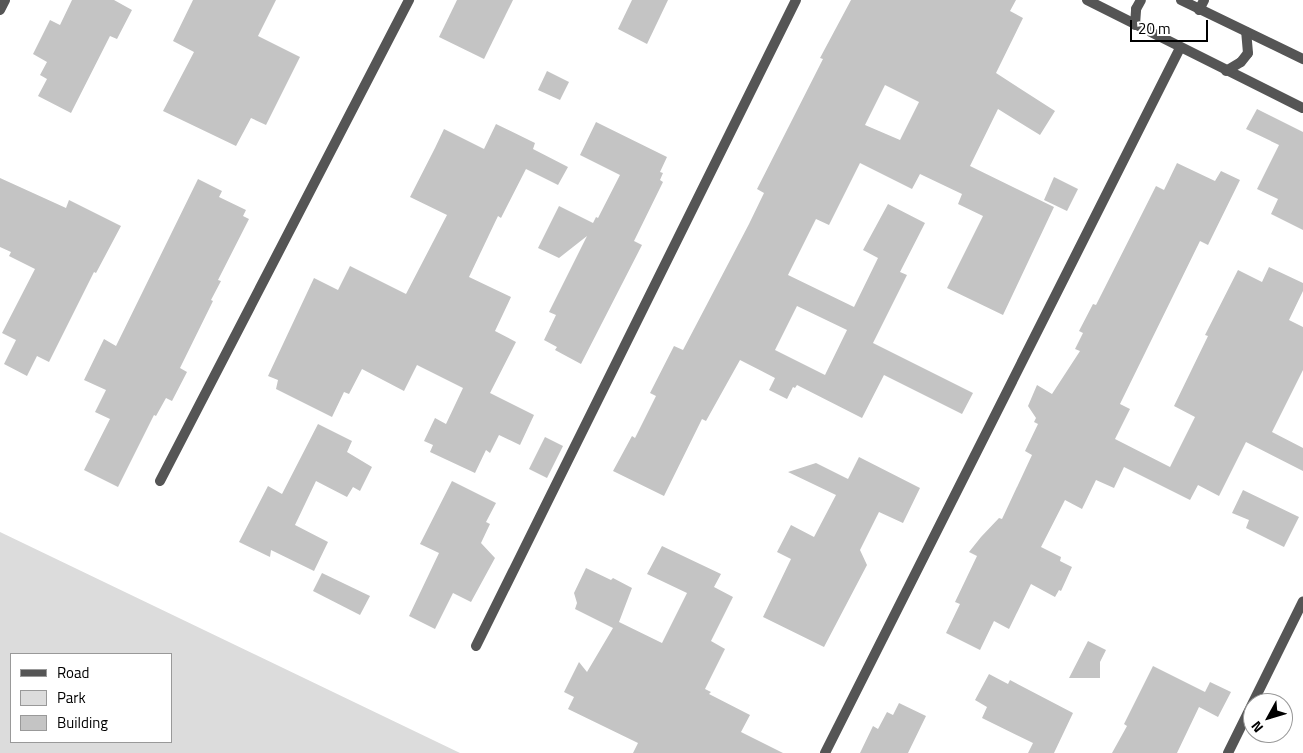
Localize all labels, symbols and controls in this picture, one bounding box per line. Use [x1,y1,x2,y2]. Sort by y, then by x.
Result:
scale bar [1133,10,1210,42]
text: 20 m [1138,17,1171,40]
legend [10,653,172,743]
text: Road [57,661,89,684]
text: Park [57,686,86,709]
north arrow [1243,693,1293,743]
text: Building [57,711,108,734]
text: N [1246,717,1268,738]

